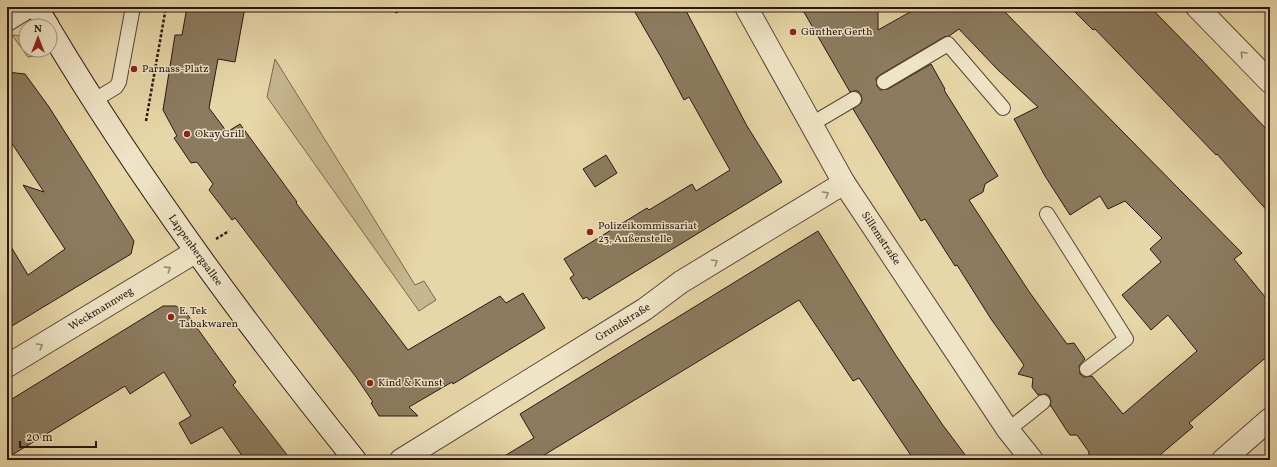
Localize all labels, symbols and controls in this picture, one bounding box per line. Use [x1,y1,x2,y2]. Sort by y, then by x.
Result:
north arrow [18,18,58,58]
text: N [34,22,42,37]
place label: Günther Gerth [801,25,873,40]
marker: Günther Gerth [788,27,798,37]
one-way arrow [1240,51,1248,59]
place label: Parnass-Platz [142,62,209,77]
marker: Parnass-Platz [129,64,139,74]
place label: Okay Grill [195,127,245,142]
marker: Okay Grill [182,129,192,139]
one-way arrow [822,192,829,199]
street label: Sillemstraße [858,209,904,268]
street label: Lappenbergsallee [164,212,226,289]
place label: Polizeikommissariat 23, Außenstelle [598,219,697,247]
marker: Polizeikommissariat 23, Außenstelle [585,227,595,237]
one-way arrow [711,259,718,266]
one-way arrow [164,266,171,273]
street label: Weckmannweg [66,283,137,334]
street label: Grundstraße [593,300,654,345]
place label: E. Tek Tabakwaren [179,304,239,332]
marker: E. Tek Tabakwaren [166,312,176,322]
one-way arrow [36,343,43,350]
place label: Kind & Kunst [378,376,443,391]
marker: Kind & Kunst [365,378,375,388]
scale bar [20,423,96,449]
text: 20 m [26,430,53,446]

